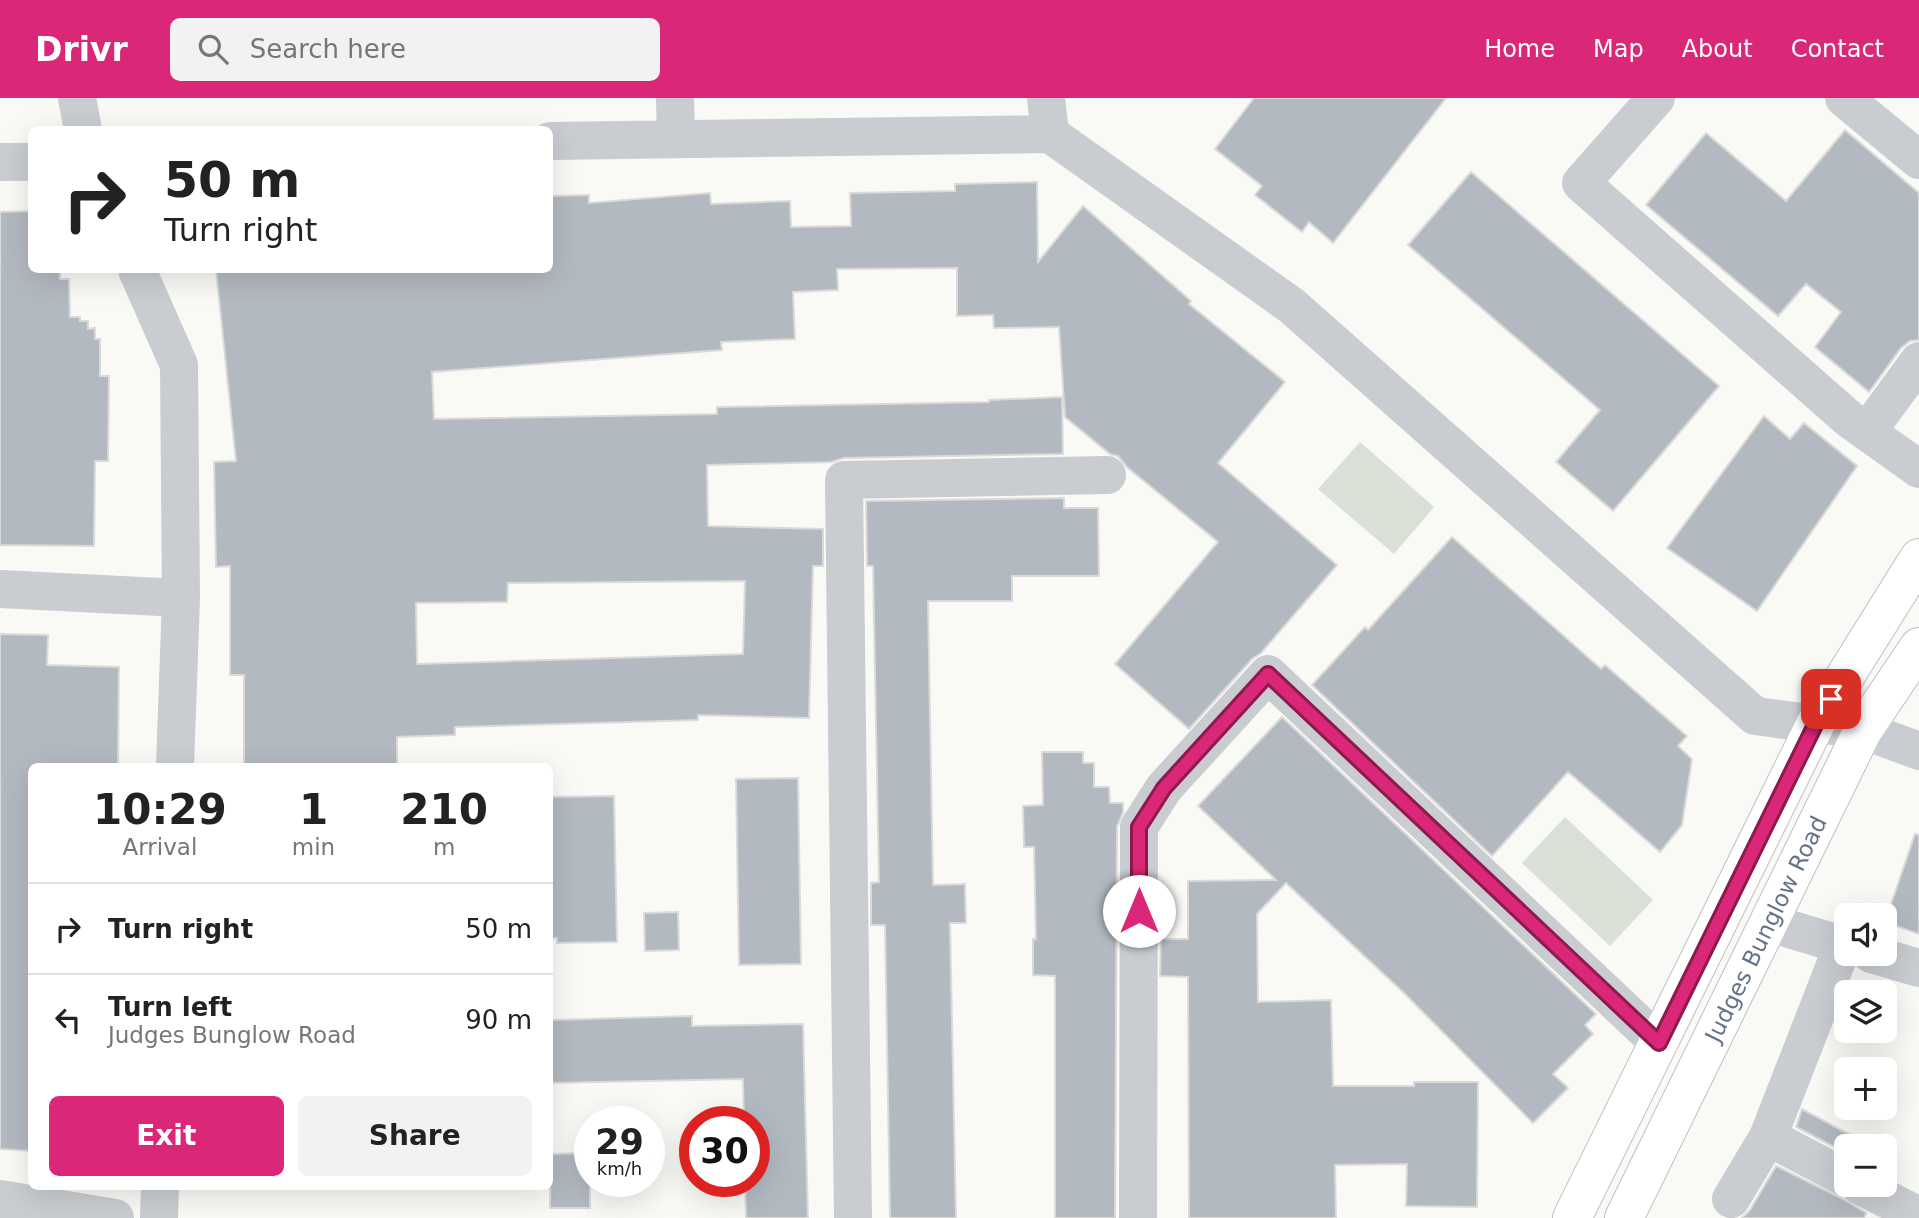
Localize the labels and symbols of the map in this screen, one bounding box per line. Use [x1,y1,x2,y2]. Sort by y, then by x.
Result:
pin [1801,669,1861,729]
street label: Judges Bunglow Road [1699,812,1832,1048]
position arrow [1102,874,1176,948]
speed limit sign: 30 [679,1106,770,1197]

